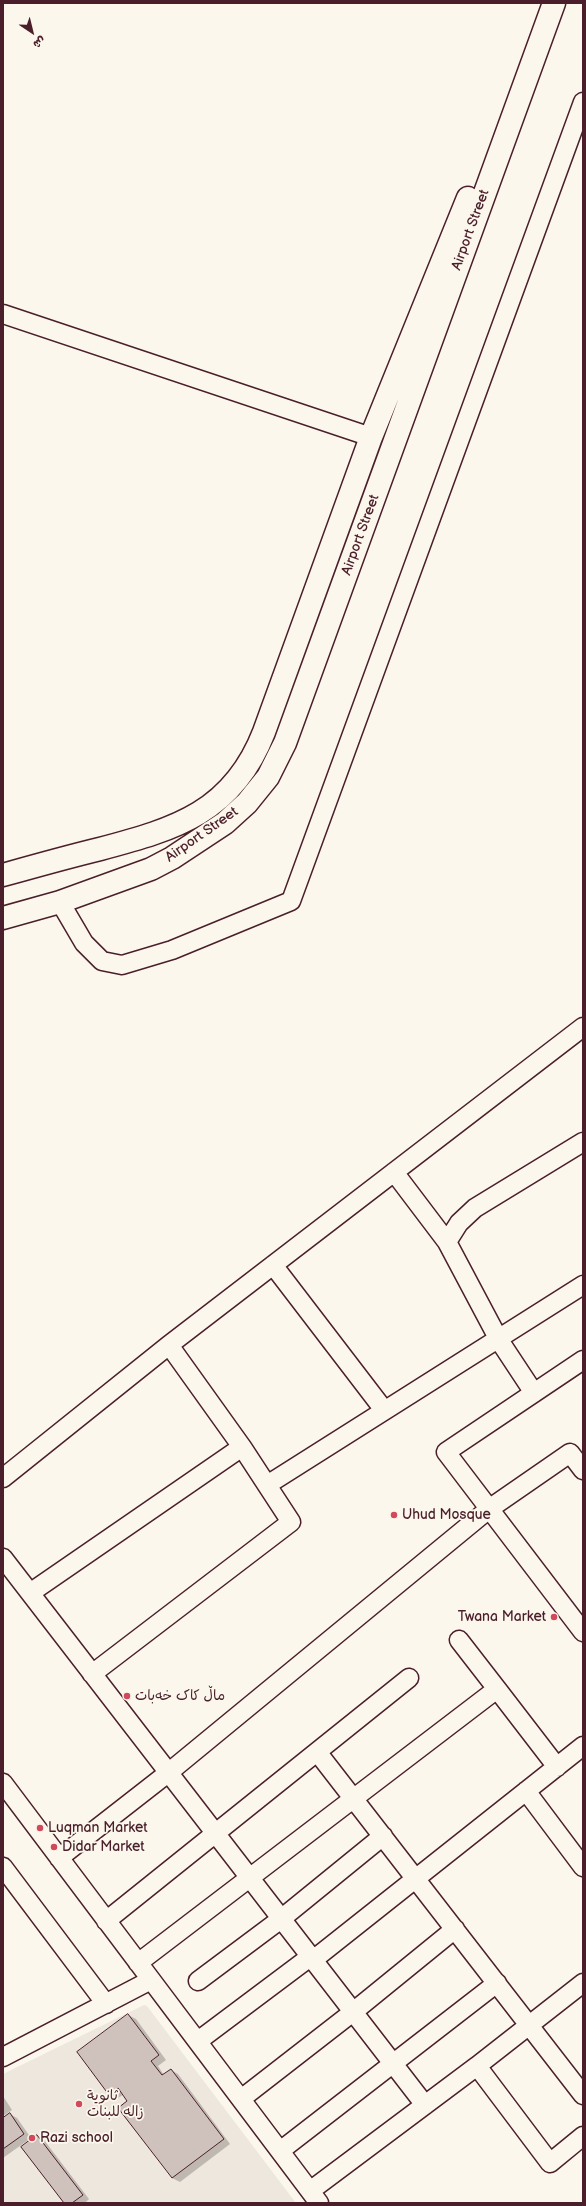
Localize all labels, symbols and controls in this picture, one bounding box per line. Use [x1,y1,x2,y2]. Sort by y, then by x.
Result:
north arrow [12,12,52,52]
text: ش [30,33,48,51]
street label: Airport Street [449,187,493,273]
street label: Airport Street [339,492,383,578]
street label: Airport Street [162,804,242,866]
place label: Uhud Mosque [402,1507,491,1523]
marker: Uhud Mosque [389,1510,399,1520]
place label: Twana Market [458,1609,546,1625]
marker: Twana Market [549,1612,559,1622]
place label: ماڵ کاک خەبات [135,1688,225,1704]
marker: ماڵ کاک خەبات [122,1691,132,1701]
place label: Luqman Market [48,1820,147,1836]
marker: Luqman Market [35,1823,45,1833]
place label: Didar Market [62,1839,145,1855]
marker: Didar Market [49,1842,59,1852]
place label: ثانوية زاله للبنات [87,2088,144,2120]
marker: ثانوية زاله للبنات [74,2099,84,2109]
place label: Razi school [40,2130,113,2146]
marker: Razi school [27,2133,37,2143]

